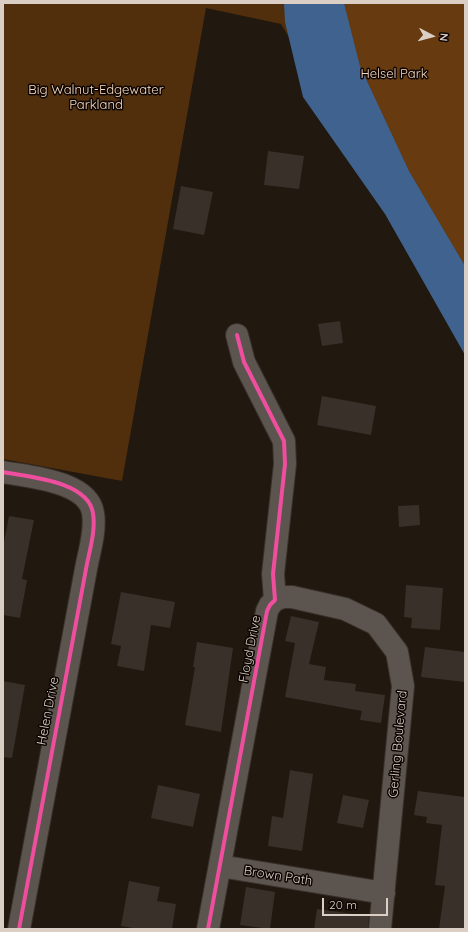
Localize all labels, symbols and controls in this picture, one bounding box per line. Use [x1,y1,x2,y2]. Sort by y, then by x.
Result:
north arrow [412,16,452,56]
text: N [437,32,451,42]
park label: Helsel Park [360,66,428,82]
park label: Big Walnut-Edgewater Parkland [28,82,164,113]
street label: Floyd Drive [236,614,264,684]
street label: Helen Drive [34,676,62,746]
street label: Gerling Boulevard [386,690,410,798]
street label: Brown Path [243,863,313,889]
scale bar [324,890,390,916]
text: 20 m [329,897,357,912]

